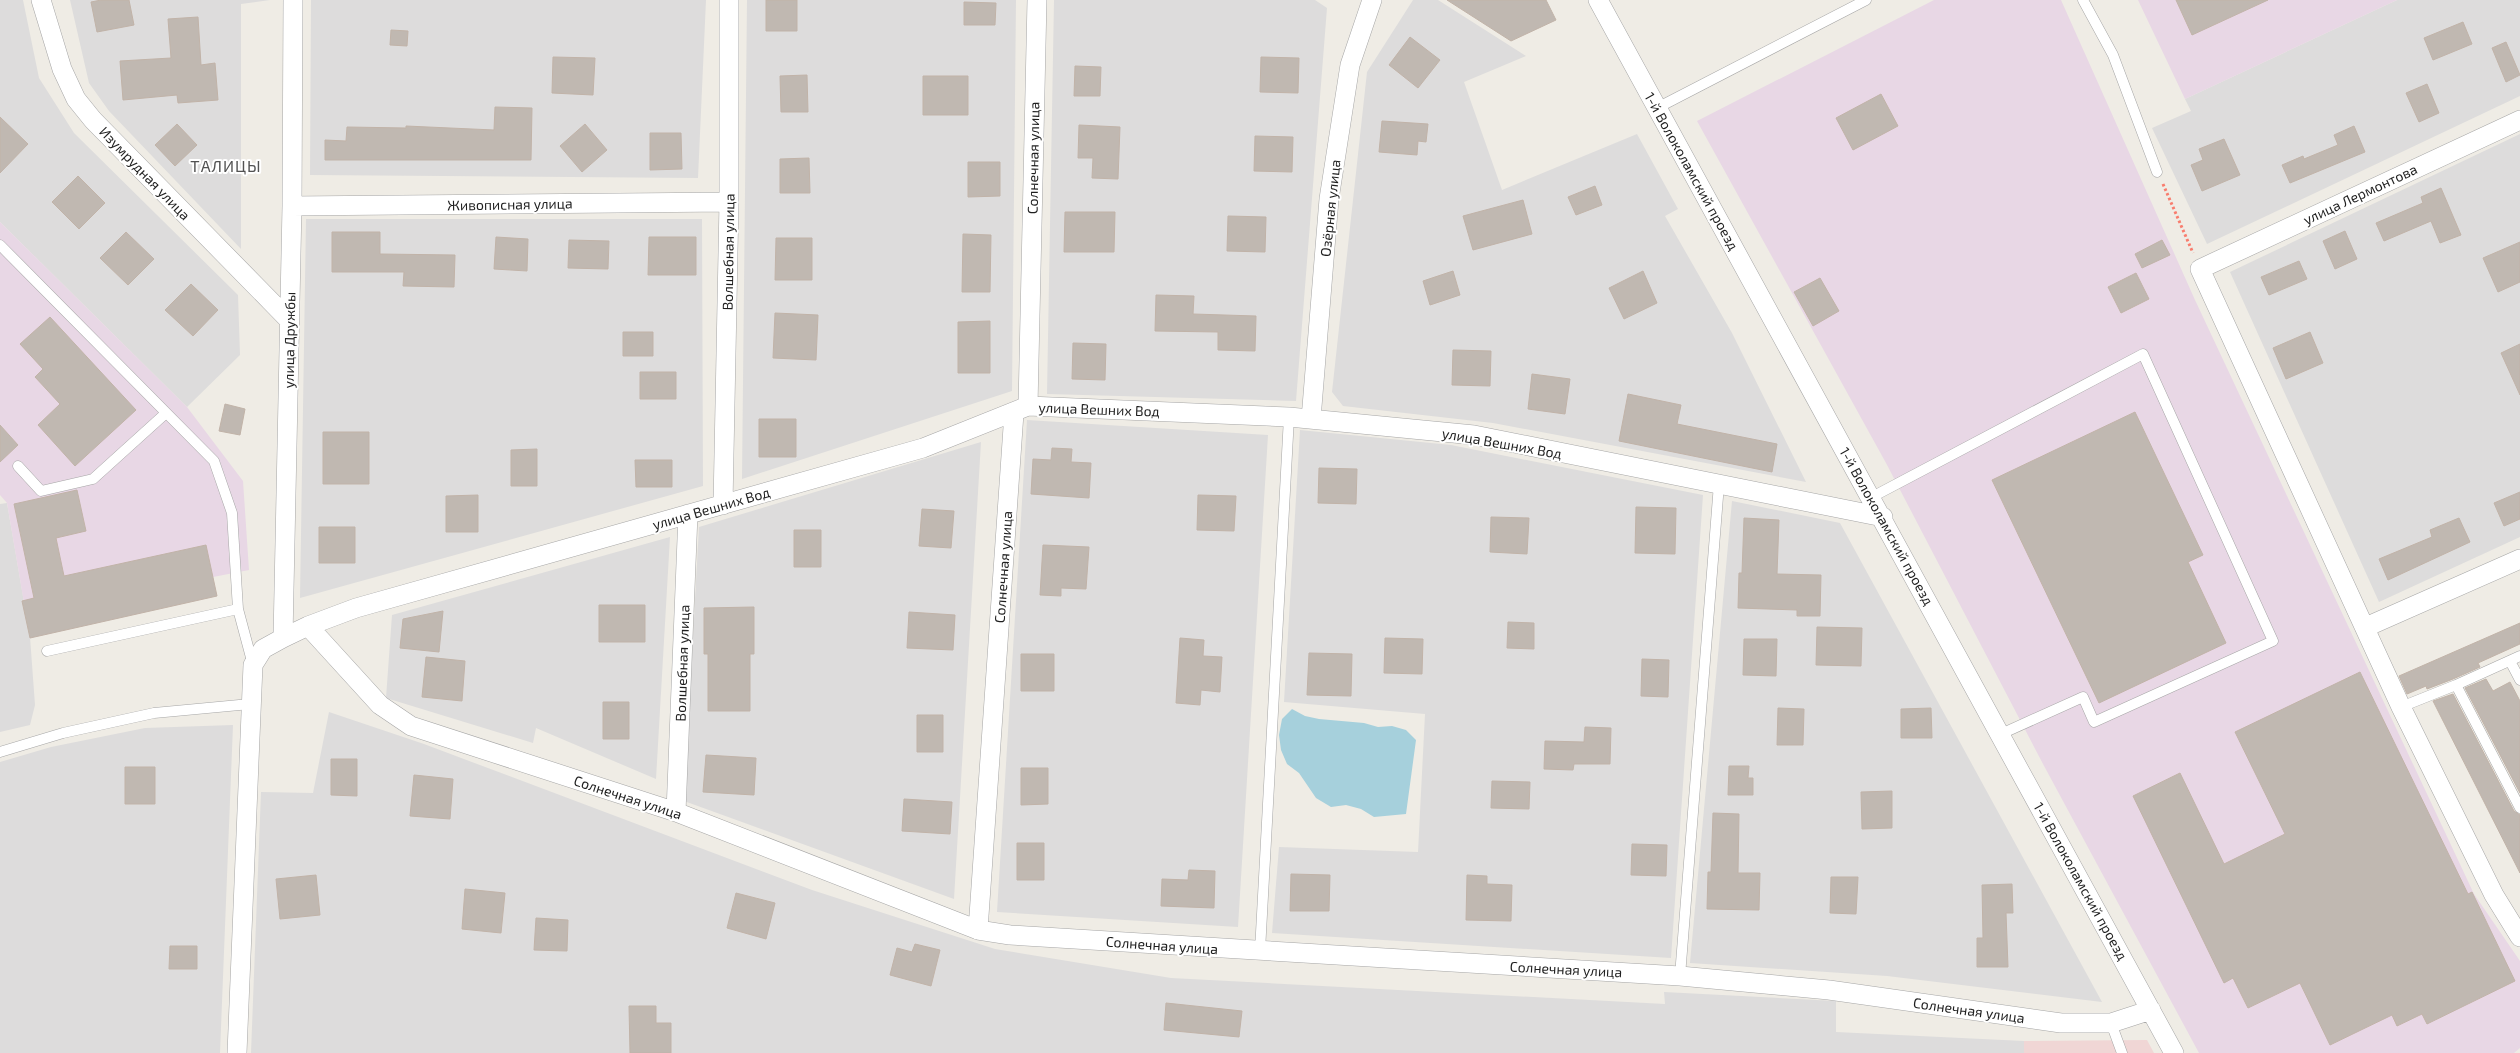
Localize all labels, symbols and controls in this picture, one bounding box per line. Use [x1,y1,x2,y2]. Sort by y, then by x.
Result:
street label: 1-й Волоколамский проезд [1641,89,1743,253]
street label: Солнечная улица [1024,102,1042,214]
street label: Изумрудная улица [96,123,194,223]
district label: ТАЛИЦЫ [190,156,262,175]
street label: Озёрная улица [1316,159,1344,257]
street label: улица Лермонтова [2300,160,2420,228]
street label: Волшебная улица [718,193,738,311]
street label: Живописная улица [447,194,573,214]
street label: улица Дружбы [280,292,298,388]
street label: улица Вешних Вод [1038,398,1160,420]
street label: улица Вешних Вод [1441,424,1563,462]
street label: 1-й Волоколамский проезд [1836,444,1938,608]
street label: улица Вешних Вод [650,483,772,533]
street label: Солнечная улица [991,510,1015,624]
street label: Волшебная улица [671,604,693,722]
street label: Солнечная улица [572,772,684,822]
street label: 1-й Волоколамский проезд [2030,799,2132,963]
street label: Солнечная улица [1105,933,1219,957]
street label: Солнечная улица [1509,958,1623,980]
street label: Солнечная улица [1912,994,2026,1026]

